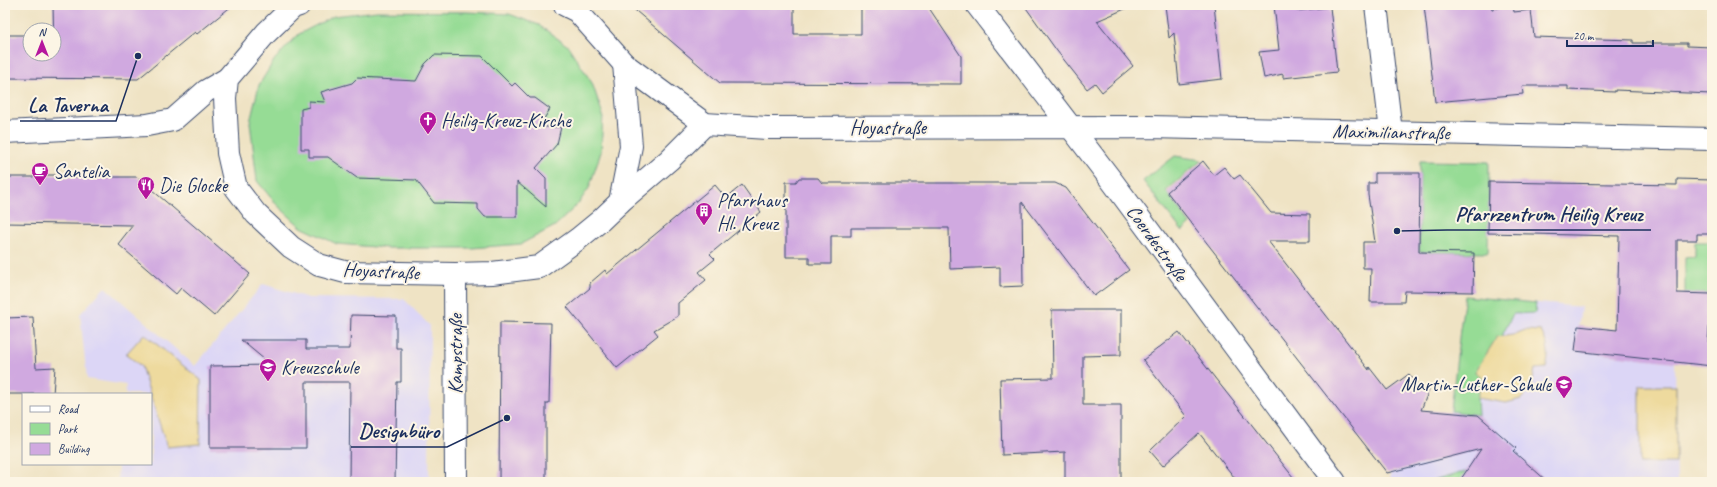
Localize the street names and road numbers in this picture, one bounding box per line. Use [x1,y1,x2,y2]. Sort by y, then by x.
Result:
street label: Hoyastraße [850,115,928,140]
street label: Maximilianstraße [1332,118,1451,146]
street label: Coerdestraße [1121,200,1194,287]
street label: Hoyastraße [342,257,421,286]
street label: Kampstraße [443,313,468,394]

